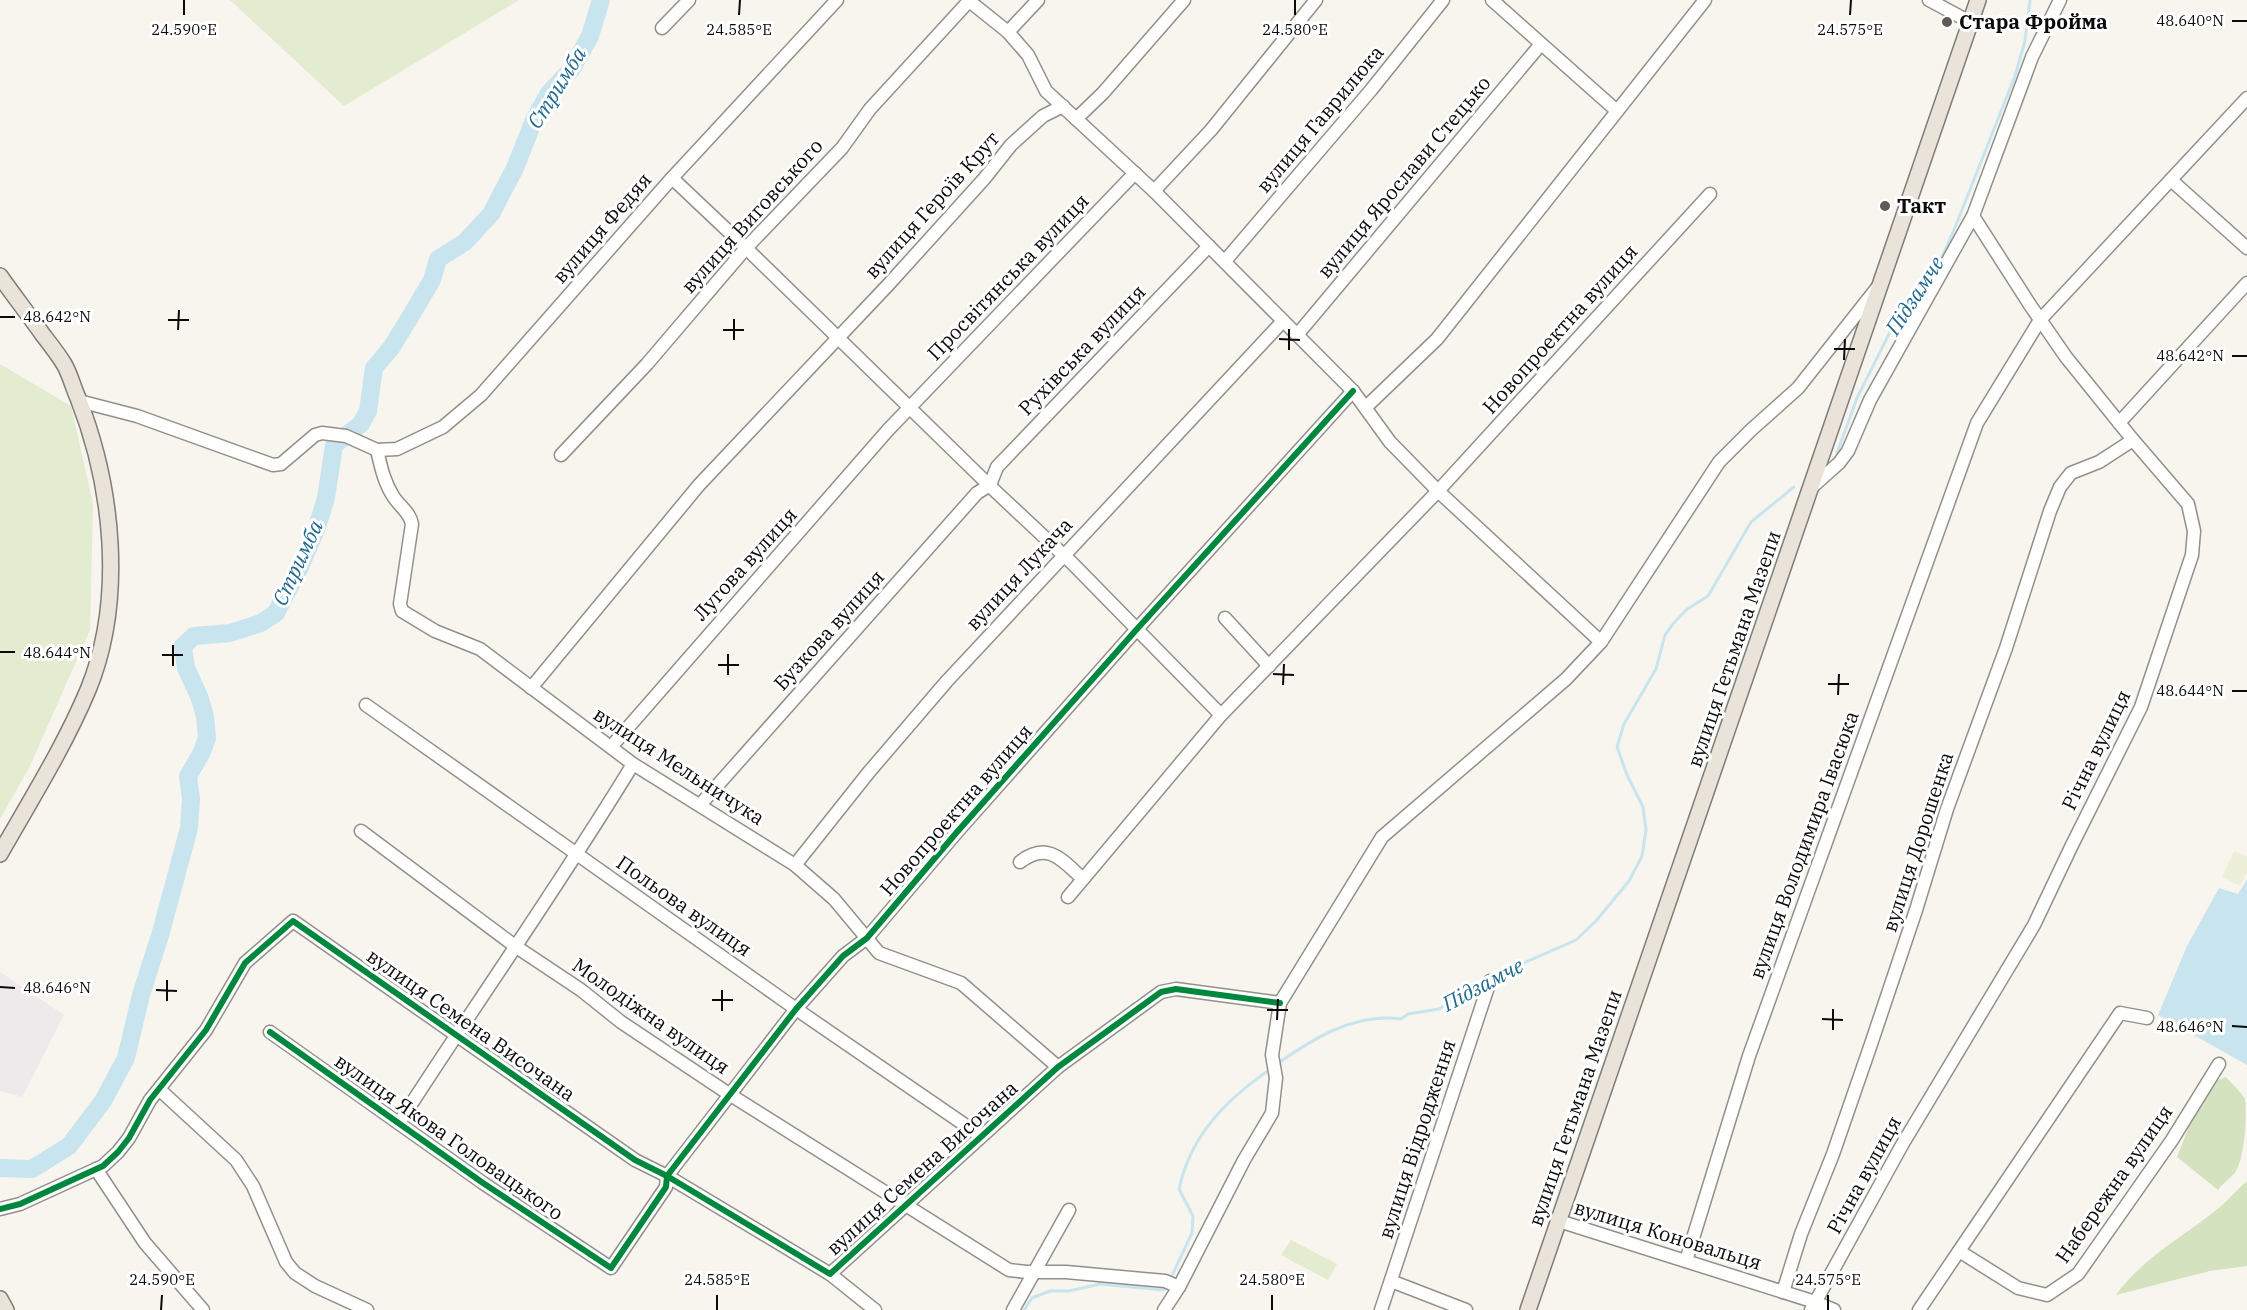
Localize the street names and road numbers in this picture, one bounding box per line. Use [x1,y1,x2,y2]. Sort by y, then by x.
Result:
street label: вулиця Гаврилюка [1250,39,1389,198]
street label: вулиця Ярослави Стецько [1311,70,1496,283]
street label: вулиця Героїв Крут [858,125,1005,284]
street label: вулиця Виговського [675,133,828,299]
street label: вулиця Федяя [546,167,657,289]
street label: Просвітянська вулиця [921,187,1094,366]
street label: Новопроектна вулиця [1476,238,1643,419]
street label: Рухівська вулиця [1012,278,1151,421]
street label: Лугова вулиця [687,501,803,626]
street label: вулиця Лукача [959,511,1078,636]
street label: вулиця Гетьмана Мазепи [1680,527,1787,771]
street label: Бузкова вулиця [767,564,890,696]
street label: Річна вулиця [2055,685,2136,814]
street label: вулиця Мельничука [589,700,770,831]
street label: вулиця Володимира Івасюка [1742,707,1865,983]
street label: Новопроектна вулиця [873,718,1038,901]
street label: вулиця Дорошенка [1876,748,1959,935]
street label: Польова вулиця [611,849,757,962]
street label: вулиця Семена Височана [362,942,581,1107]
street label: Молодіжна вулиця [567,951,735,1080]
street label: вулиця Гетьмана Мазепи [1521,986,1628,1230]
street label: вулиця Відродження [1372,1036,1462,1242]
street label: вулиця Якова Головацького [330,1047,569,1226]
street label: вулиця Семена Височана [820,1074,1023,1261]
street label: Набережна вулиця [2049,1099,2178,1268]
street label: Річна вулиця [1820,1111,1907,1238]
street label: вулиця Коновальця [1571,1193,1765,1276]

